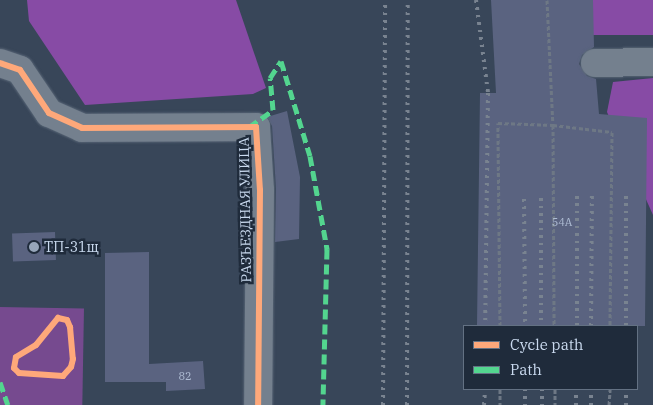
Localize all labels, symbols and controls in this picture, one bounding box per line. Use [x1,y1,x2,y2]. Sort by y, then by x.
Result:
street label: РАЗЪЕЗДНАЯ УЛИЦА [235,137,255,283]
house number: 54А [552,215,572,229]
place label: ТП-31щ [44,239,99,255]
marker: ТП-31щ [28,241,40,253]
legend [463,325,638,390]
text: Cycle path [510,335,583,354]
text: Path [510,360,542,379]
house number: 82 [178,369,192,383]

